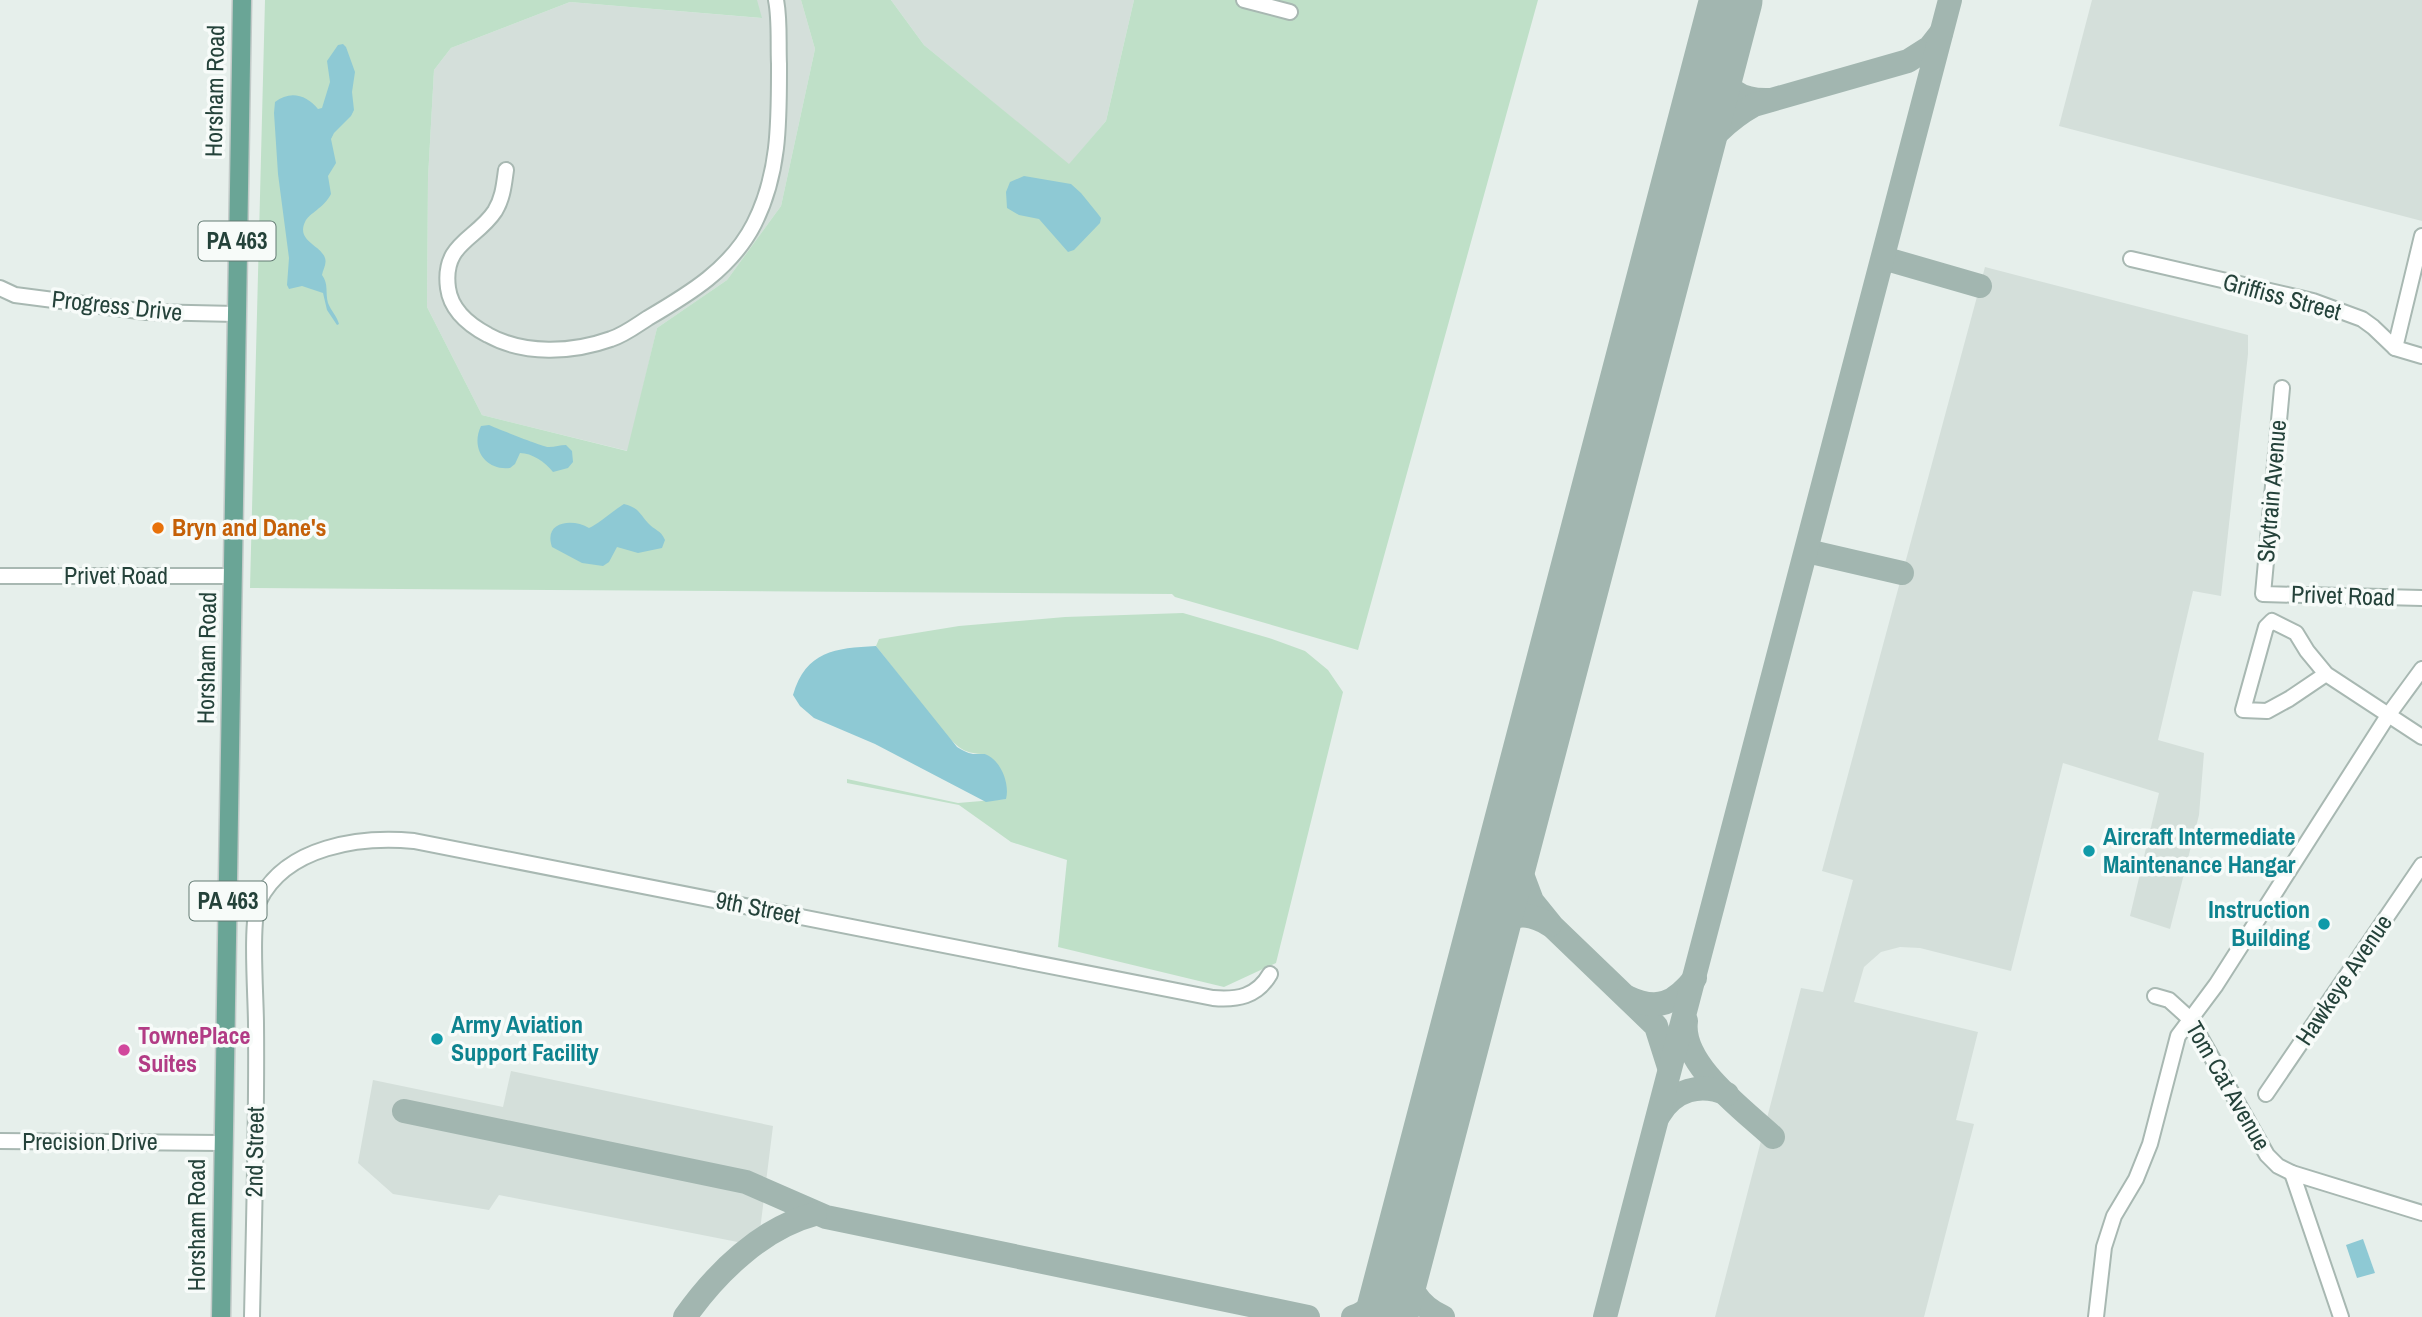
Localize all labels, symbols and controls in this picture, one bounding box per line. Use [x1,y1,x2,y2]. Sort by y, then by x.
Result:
street label: Horsham Road [197,25,231,157]
road number: PA 463 [198,222,276,260]
street label: Griffiss Street [2220,265,2345,327]
street label: Progress Drive [50,282,184,328]
street label: Skytrain Avenue [2249,418,2293,564]
place label: Bryn and Dane's [172,511,327,543]
marker: Bryn and Dane's [150,520,166,536]
street label: Privet Road [64,559,168,591]
street label: Privet Road [2291,577,2396,613]
street label: Horsham Road [189,592,223,724]
place label: Aircraft Intermediate Maintenance Hangar [2103,820,2296,880]
marker: Aircraft Intermediate Maintenance Hangar [2081,843,2097,859]
road number: PA 463 [190,882,266,920]
street label: 9th Street [713,883,804,931]
place label: Instruction Building [2208,893,2310,953]
street label: Hawkeye Avenue [2287,908,2399,1051]
marker: Instruction Building [2316,916,2332,932]
place label: Army Aviation Support Facility [451,1008,599,1068]
street label: Tom Cat Avenue [2179,1015,2279,1156]
place label: TownePlace Suites [138,1019,250,1079]
marker: Army Aviation Support Facility [429,1031,445,1047]
marker: TownePlace Suites [116,1042,132,1058]
street label: 2nd Street [237,1106,271,1198]
street label: Precision Drive [22,1125,158,1157]
street label: Horsham Road [180,1159,212,1291]

